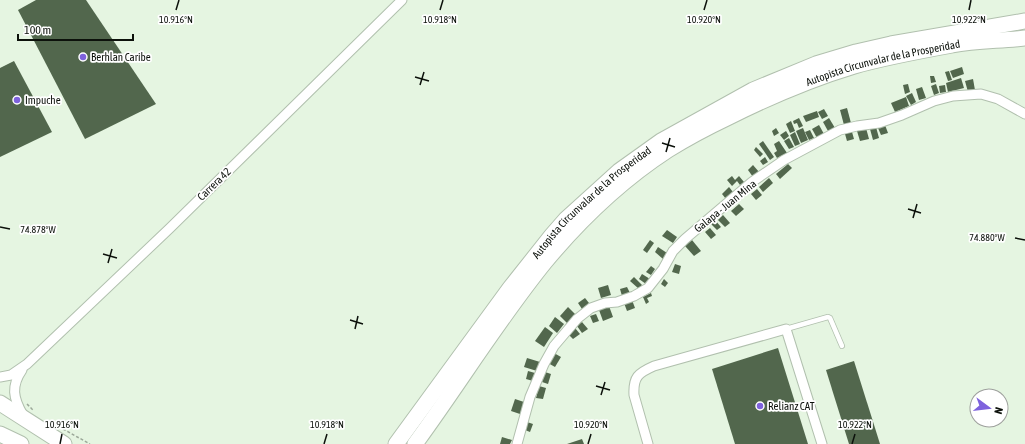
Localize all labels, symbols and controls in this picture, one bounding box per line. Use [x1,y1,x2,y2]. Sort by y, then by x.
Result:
text: 10.916°N [159,14,193,25]
text: 10.918°N [423,14,457,25]
text: 10.920°N [687,14,721,25]
text: 10.922°N [952,14,986,25]
scale bar [18,16,133,42]
text: 100 m [24,23,51,37]
street label: Autopista Circunvalar de la Prosperidad [804,38,961,88]
place label: Berhlan Caribe [91,51,151,63]
marker: Berhlan Caribe [78,52,88,62]
place label: Impuche [25,94,61,106]
marker: Impuche [12,95,22,105]
street label: Autopista Circunvalar de la Prosperidad [530,144,653,261]
street label: Carrera 42 [195,165,233,203]
street label: Galapa - Juan Mina [692,177,758,235]
text: 74.878°W [20,224,56,235]
text: 74.880°W [969,232,1005,243]
north arrow [969,388,1009,428]
place label: Relianz CAT [768,400,815,412]
marker: Relianz CAT [755,401,765,411]
text: N [992,406,1005,415]
text: 10.916°N [45,419,79,430]
text: 10.918°N [310,419,344,430]
text: 10.920°N [574,419,608,430]
text: 10.922°N [838,419,872,430]

